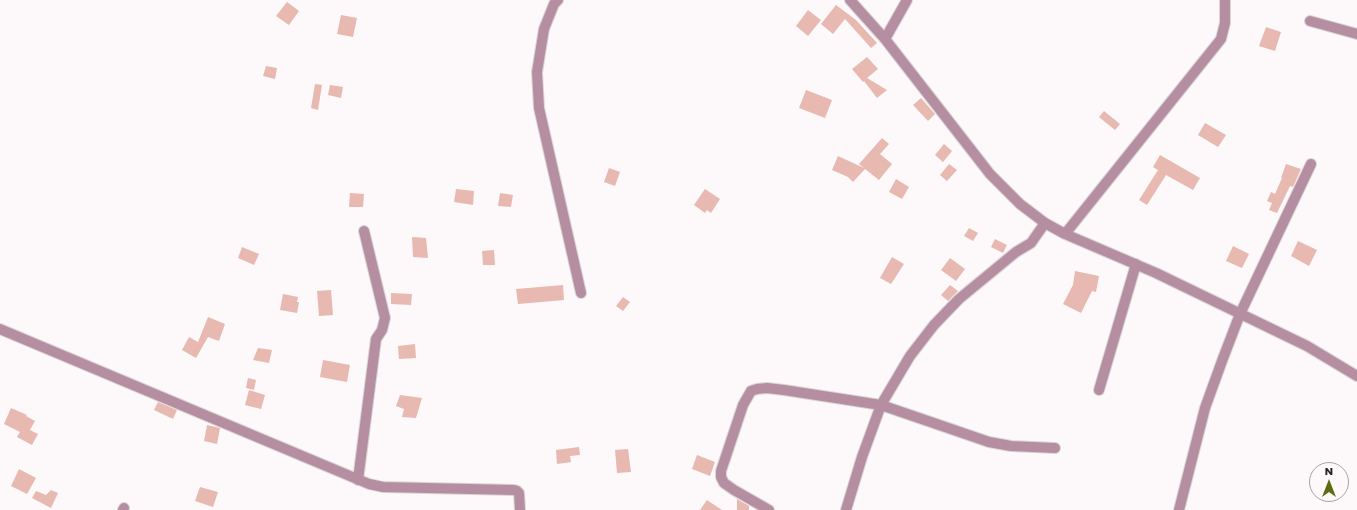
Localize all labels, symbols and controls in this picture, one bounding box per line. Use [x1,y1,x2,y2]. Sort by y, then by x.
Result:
north arrow [1309,462,1349,502]
text: N [1325,463,1333,479]

